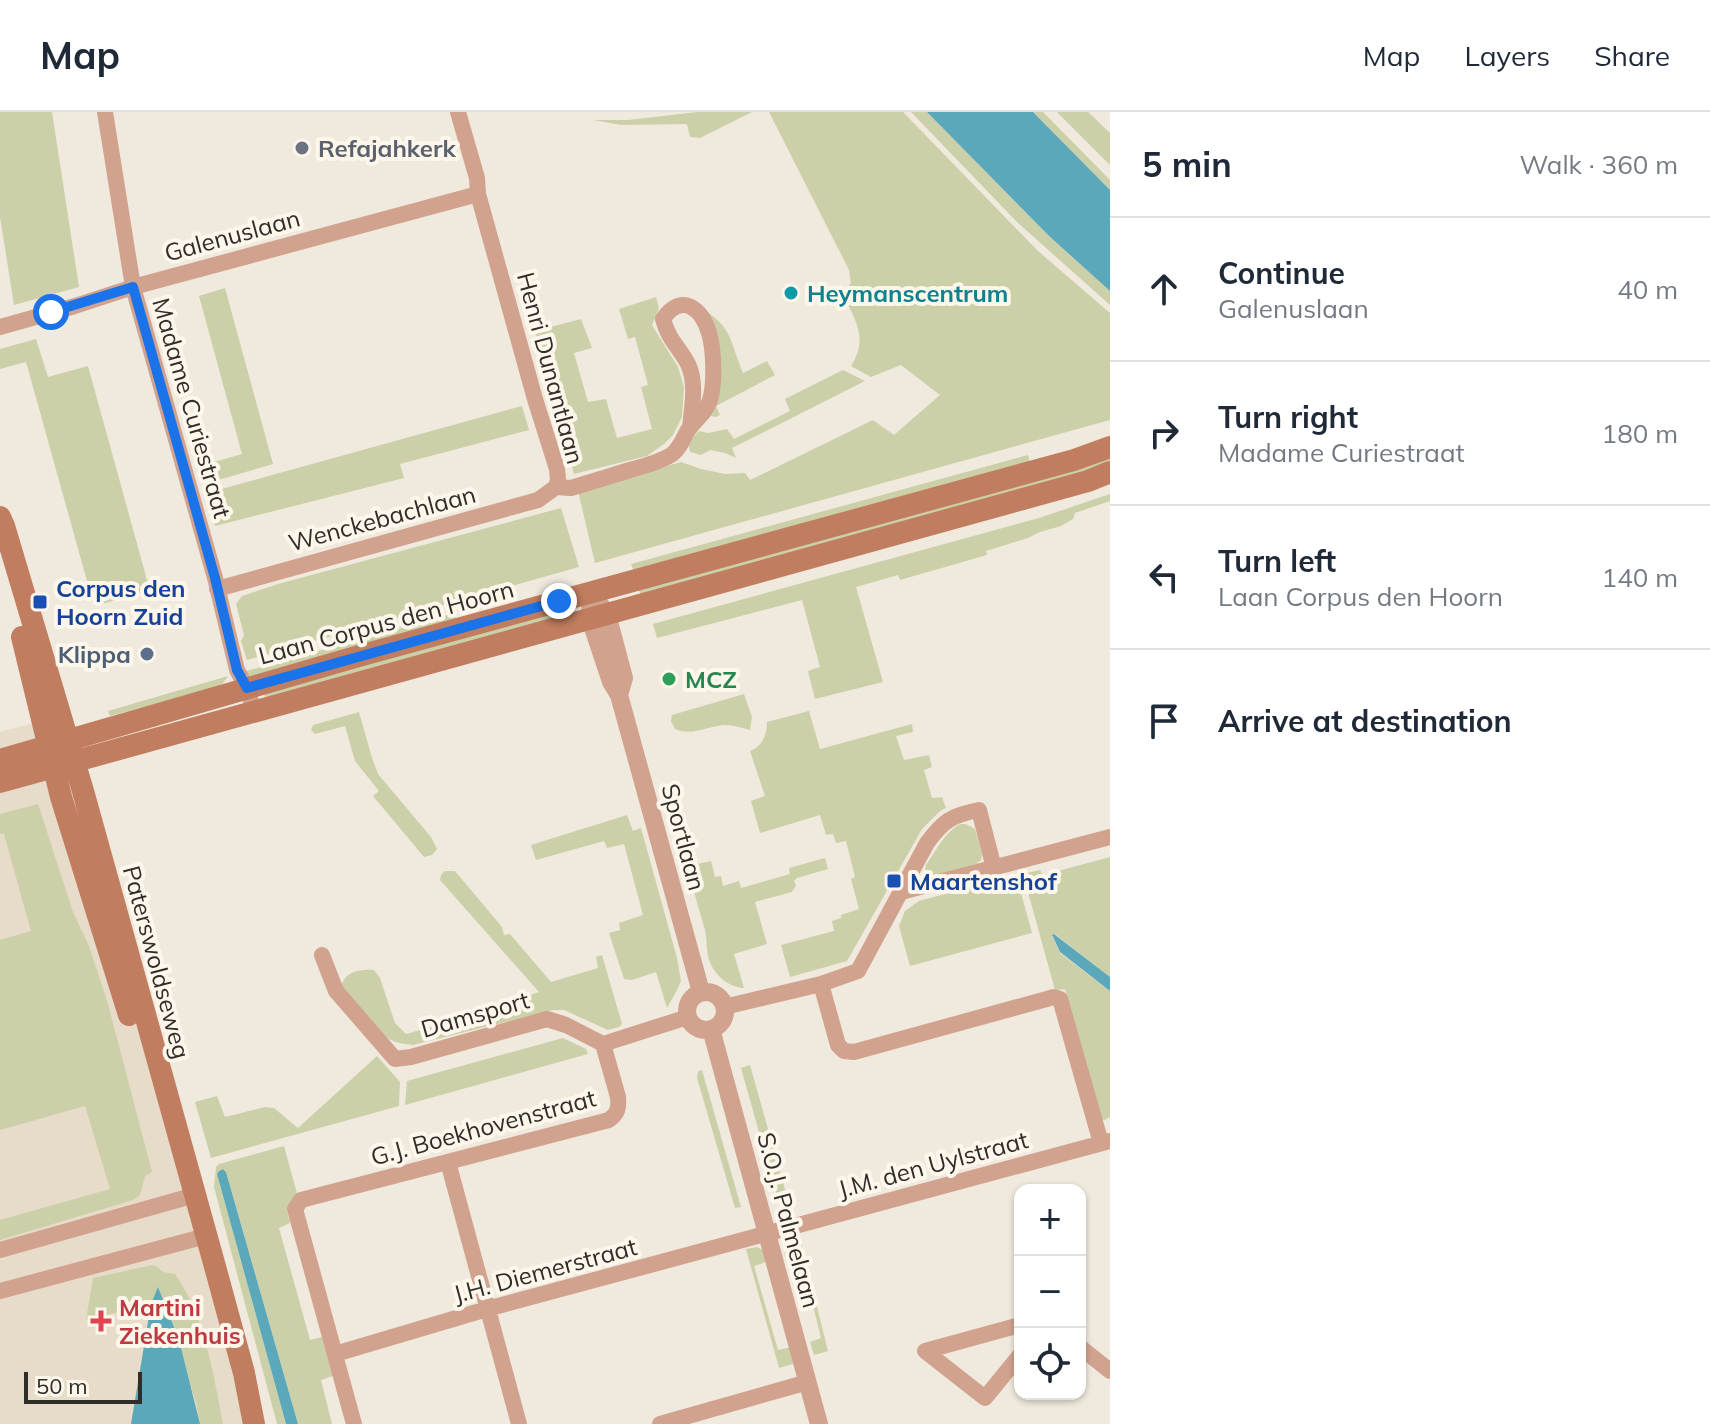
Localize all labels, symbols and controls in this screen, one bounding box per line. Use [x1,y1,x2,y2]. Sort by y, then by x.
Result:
text: Map [40,31,120,79]
text: Map [1363,38,1420,73]
text: Layers [1464,38,1550,73]
text: Share [1594,38,1670,73]
place label: Refajahkerk [318,133,456,163]
marker: Refajahkerk [293,139,311,157]
text: 5 min [1142,143,1232,186]
text: Walk · 360 m [1519,148,1678,181]
street label: Galenuslaan [161,203,303,267]
text: Continue [1218,254,1345,292]
icon: ahead [1142,267,1186,311]
street label: Henri Dunantlaan [511,269,591,467]
text: 40 m [1617,273,1678,306]
place label: Heymanscentrum [807,278,1008,308]
marker: Heymanscentrum [782,284,800,302]
text: Galenuslaan [1218,292,1369,325]
route start [33,294,69,330]
street label: Madame Curiestraat [146,294,238,522]
text: Turn right [1218,398,1358,436]
icon: right [1142,411,1186,455]
text: 180 m [1602,417,1678,450]
text: Madame Curiestraat [1218,436,1465,469]
street label: Wenckebachlaan [285,479,479,557]
text: Turn left [1218,542,1336,580]
icon: left [1142,555,1186,599]
text: 140 m [1602,561,1678,594]
place label: Corpus den Hoorn Zuid [56,573,186,631]
street label: Laan Corpus den Hoorn [255,573,517,671]
text: Laan Corpus den Hoorn [1218,580,1503,613]
route end [541,583,577,619]
marker: Corpus den Hoorn Zuid [31,593,49,611]
place label: Klippa [58,639,131,669]
marker: Klippa [138,645,156,663]
place label: MCZ [685,664,737,694]
marker: MCZ [660,670,678,688]
icon: arrive [1142,699,1186,743]
text: Arrive at destination [1218,702,1512,740]
street label: Sportlaan [655,780,713,894]
street label: Paterswoldseweg [117,862,197,1062]
place label: Maartenshof [910,866,1058,896]
marker: Maartenshof [885,872,903,890]
street label: Damsport [417,984,533,1044]
street label: G.J. Boekhovenstraat [367,1083,599,1171]
street label: J.M. den Uylstraat [835,1124,1031,1204]
street label: S.O.J. Palmelaan [751,1129,827,1311]
map controls [1014,1184,1086,1400]
button: + [1014,1184,1086,1256]
street label: J.H. Diemerstraat [450,1231,640,1309]
button: − [1014,1256,1086,1328]
place label: Martini Ziekenhuis [119,1292,241,1350]
marker: Martini Ziekenhuis [90,1310,112,1332]
button: locate [1014,1328,1086,1400]
scale bar [24,1368,142,1404]
text: 50 m [36,1372,87,1400]

